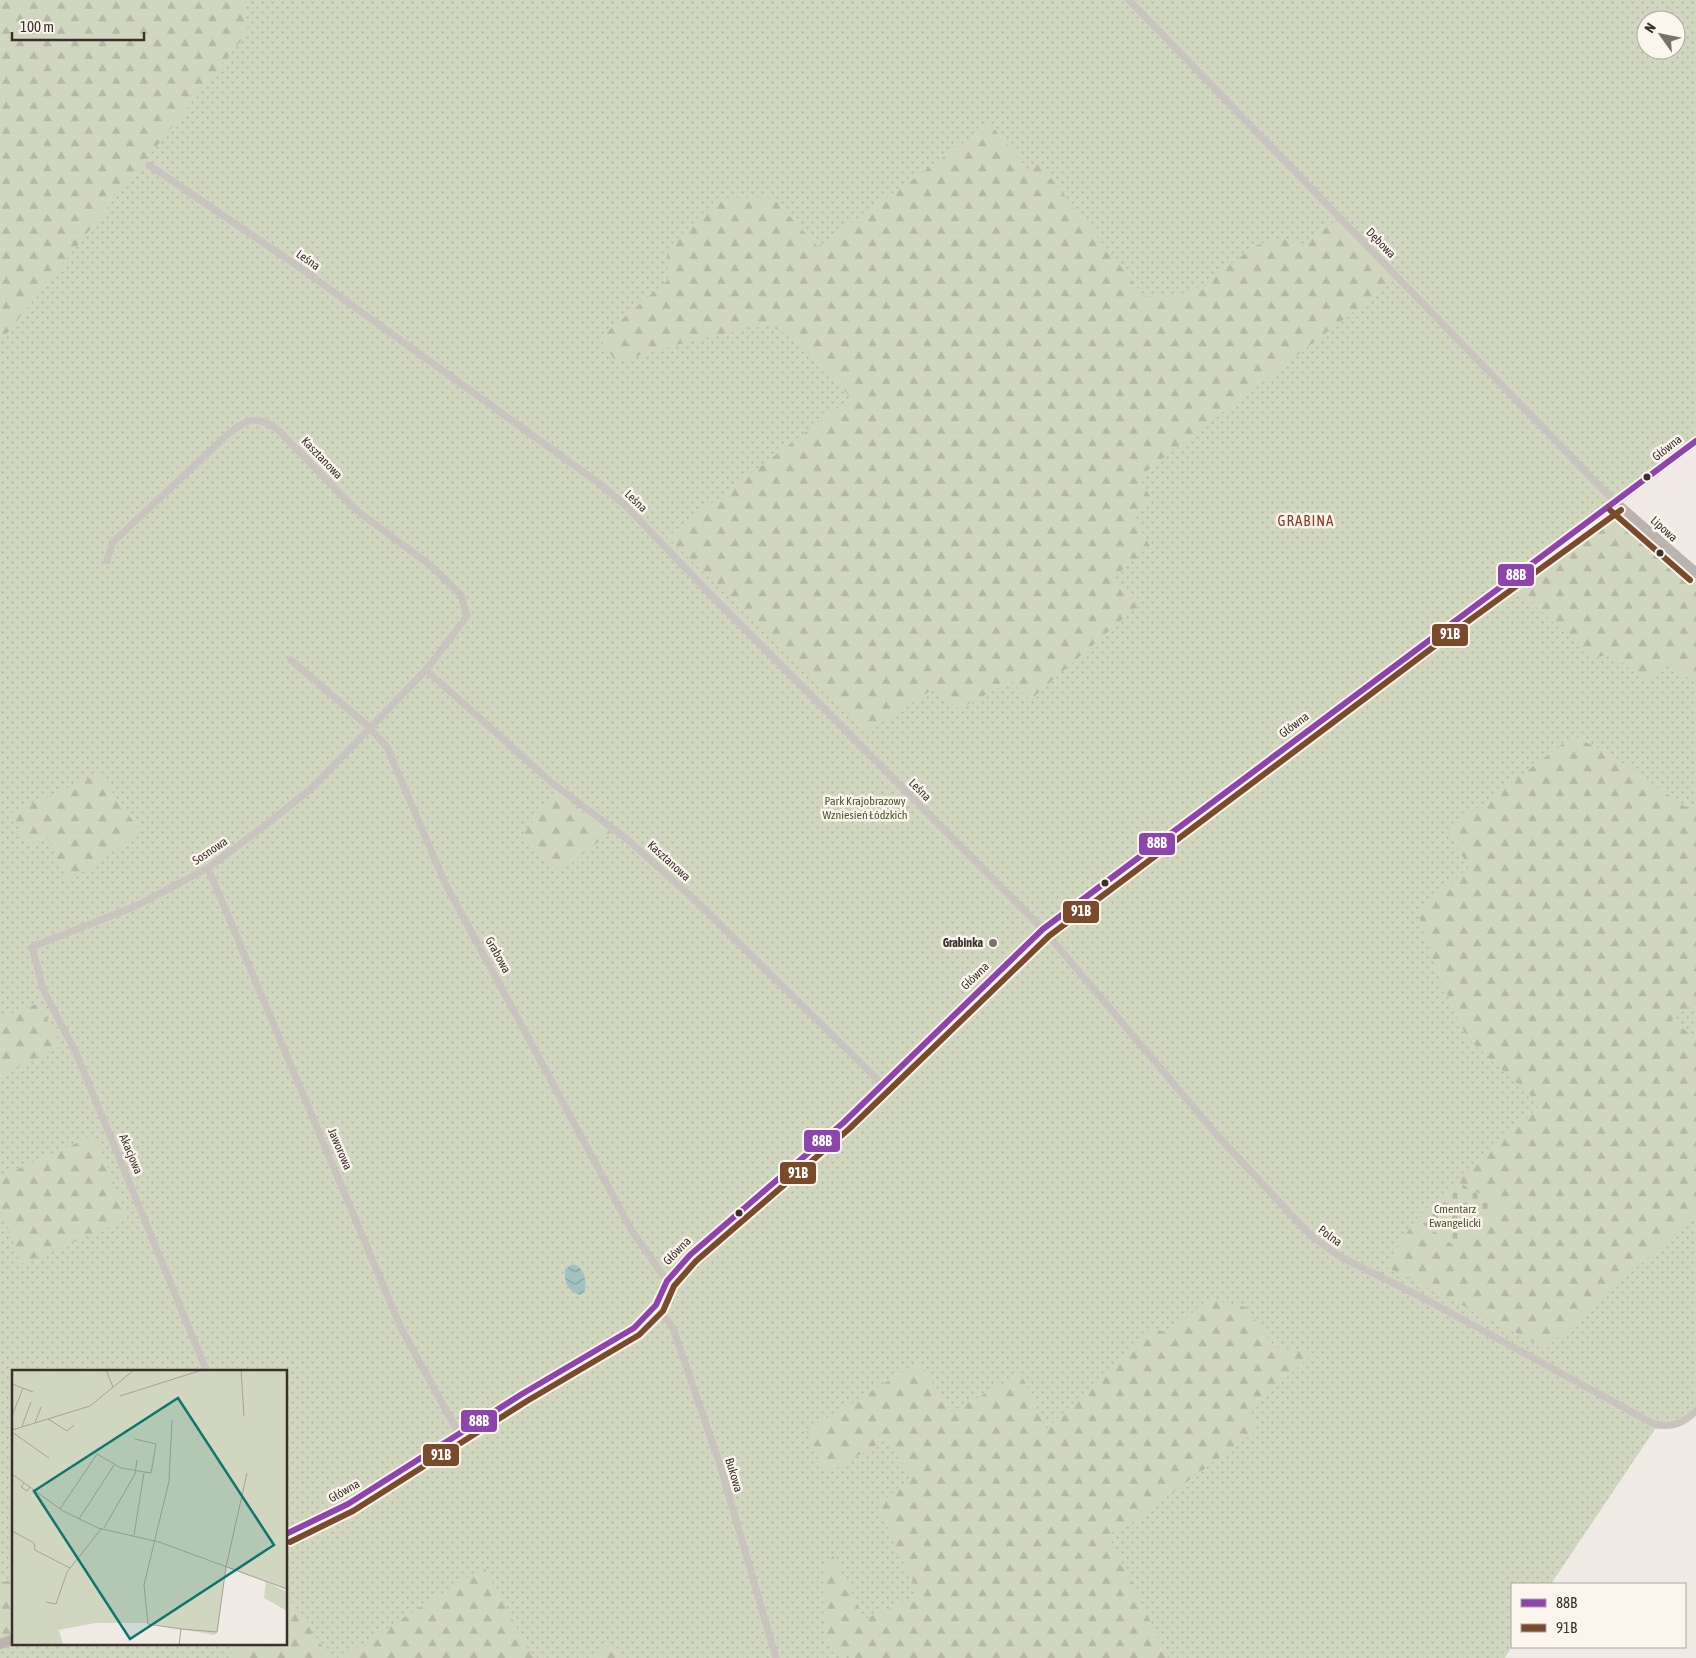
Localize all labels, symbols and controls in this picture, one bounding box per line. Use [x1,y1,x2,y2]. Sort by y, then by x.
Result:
scale bar [12,10,145,42]
north arrow [1636,10,1686,60]
text: 100 m [20,18,54,35]
text: N [1641,20,1659,36]
street label: Dębowa [1363,225,1399,261]
street label: Leśna [293,247,323,273]
street label: Główna [1649,432,1685,464]
street label: Kasztanowa [299,434,345,482]
unlabelled marker [1642,472,1652,482]
street label: Leśna [622,487,650,515]
district label: GRABINA [1278,512,1334,529]
street label: Lipowa [1648,513,1680,545]
unlabelled marker [1655,548,1665,558]
line badge: 88B [1497,563,1535,587]
text: 88B [1506,567,1526,583]
line badge: 91B [1431,623,1469,647]
text: 91B [1440,626,1460,642]
street label: Główna [1276,709,1312,741]
street label: Leśna [906,776,934,804]
park label: Park Krajobrazowy Wzniesień Łódzkich [822,794,908,822]
line badge: 88B [1138,832,1176,856]
street label: Sosnowa [190,834,230,868]
text: 88B [1147,835,1167,851]
street label: Kasztanowa [645,838,693,884]
unlabelled marker [1100,878,1110,888]
line badge: 91B [1062,900,1100,924]
text: 91B [1071,903,1091,919]
street label: Grabowa [482,935,514,975]
place label: Grabinka [943,936,983,950]
marker: Grabinka [987,937,999,949]
street label: Główna [958,959,992,993]
street label: Jaworowa [325,1126,355,1172]
line badge: 88B [803,1129,841,1153]
street label: Akacjowa [116,1132,146,1176]
text: 88B [812,1133,832,1149]
line badge: 91B [779,1161,817,1185]
text: 91B [788,1165,808,1181]
park label: Cmentarz Ewangelicki [1429,1202,1481,1230]
unlabelled marker [734,1208,744,1218]
street label: Polna [1315,1223,1345,1249]
street label: Główna [660,1234,694,1268]
inset map [12,1370,288,1646]
line badge: 88B [460,1409,498,1433]
text: 88B [469,1413,489,1429]
line badge: 91B [422,1443,460,1467]
text: 91B [431,1447,451,1463]
street label: Bukowa [722,1456,746,1494]
street label: Główna [326,1477,362,1505]
legend [1511,1583,1686,1648]
text: 88B [1556,1594,1577,1611]
text: 91B [1556,1619,1577,1636]

